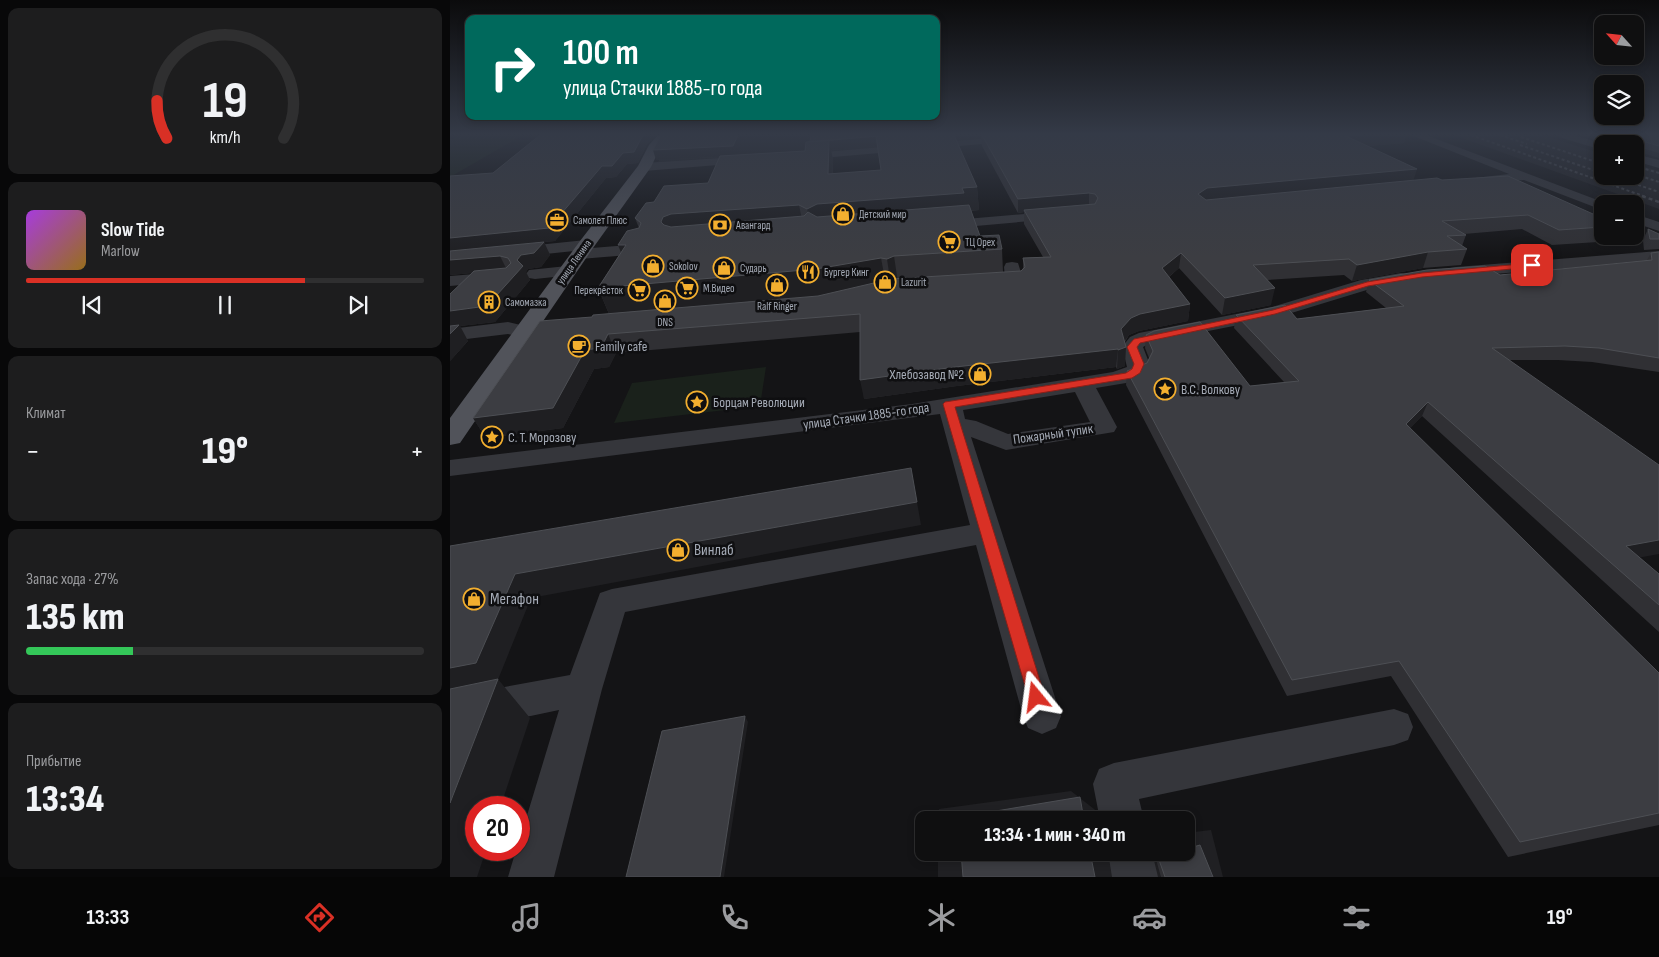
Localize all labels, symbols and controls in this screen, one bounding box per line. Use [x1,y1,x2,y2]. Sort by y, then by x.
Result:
north arrow [1594,15,1644,65]
map controls [1594,15,1644,245]
text: 100 m [563,32,639,75]
icon: right [480,35,545,100]
text: 19 [202,70,248,133]
text: улица Стачки 1885-го года [563,75,762,102]
button: layers [1594,75,1644,125]
text: km/h [210,127,240,148]
button: + [1594,135,1644,185]
button: − [1594,195,1644,245]
shop icon: Детский мир [831,202,855,226]
office icon: Самолет Плюс [545,208,569,232]
place label: Детский мир [859,208,906,221]
bank icon: Авангард [708,213,732,237]
place label: Самолет Плюс [573,214,627,227]
text: Slow Tide [101,219,165,242]
place label: Авангард [735,219,771,232]
supermarket icon: ТЦ Орех [937,230,961,254]
place label: ТЦ Орех [965,236,995,249]
street label: улица Ленина [554,237,594,287]
text: Marlow [101,242,140,261]
pin [1511,244,1553,286]
icon: arrive [1518,251,1546,279]
shop icon: Sokolov [641,254,665,278]
shop icon: Сударь [712,256,736,280]
place label: Sokolov [669,260,698,273]
restaurant icon: Бургер Кинг [796,260,820,284]
place label: Сударь [740,262,767,275]
place label: Бургер Кинг [824,266,870,279]
shop icon: Lazurit [873,270,897,294]
shop icon: Ralf Ringer [765,273,789,297]
supermarket icon: М.Видео [675,276,699,300]
place label: Lazurit [901,276,927,289]
supermarket icon: Перекрёсток [627,278,651,302]
place label: М.Видео [703,282,735,295]
place label: Перекрёсток [574,284,624,297]
shop icon: DNS [653,289,677,313]
building icon: Самомазка [477,290,501,314]
icon: previous [78,291,106,319]
icon: pause [211,291,239,319]
icon: next [344,291,372,319]
place label: Самомазка [505,296,546,309]
place label: Ralf Ringer [757,300,797,313]
place label: DNS [657,316,673,329]
cafe icon: Family cafe [567,334,591,358]
place label: Family cafe [595,338,647,355]
shop icon: Хлебозавод №2 [968,362,992,386]
place label: Хлебозавод №2 [888,366,964,383]
place icon: В.С. Волкову [1153,377,1177,401]
place label: В.С. Волкову [1181,381,1241,398]
place icon: Борцам Революции [685,390,709,414]
place label: Борцам Революции [713,394,805,411]
street label: улица Стачки 1885-го года [802,399,930,433]
text: Климат [26,404,66,423]
street label: Пожарный тупик [1012,420,1095,448]
place icon: С. Т. Морозову [480,425,504,449]
text: 19° [202,429,248,474]
place label: С. Т. Морозову [508,429,577,446]
text: − [26,435,40,468]
text: + [410,435,424,468]
shop icon: Винлаб [666,538,690,562]
place label: Винлаб [694,541,734,560]
text: Запас хода · 27% [26,570,119,589]
shop icon: Мегафон [462,587,486,611]
place label: Мегафон [490,590,539,609]
text: 135 km [26,595,125,640]
position arrow [1009,670,1061,722]
text: Прибытие [26,752,81,771]
text: 13:34 [26,777,104,822]
speed limit sign: 20 [465,796,530,861]
text: 13:34 · 1 мин · 340 m [984,824,1126,847]
icon: directions [302,900,337,935]
icon: music [509,900,544,935]
icon: phone [717,900,752,935]
icon: climate [924,900,959,935]
icon: car [1132,900,1167,935]
icon: filters [1339,900,1374,935]
text: 13:33 [86,904,129,931]
text: 19° [1547,904,1573,931]

